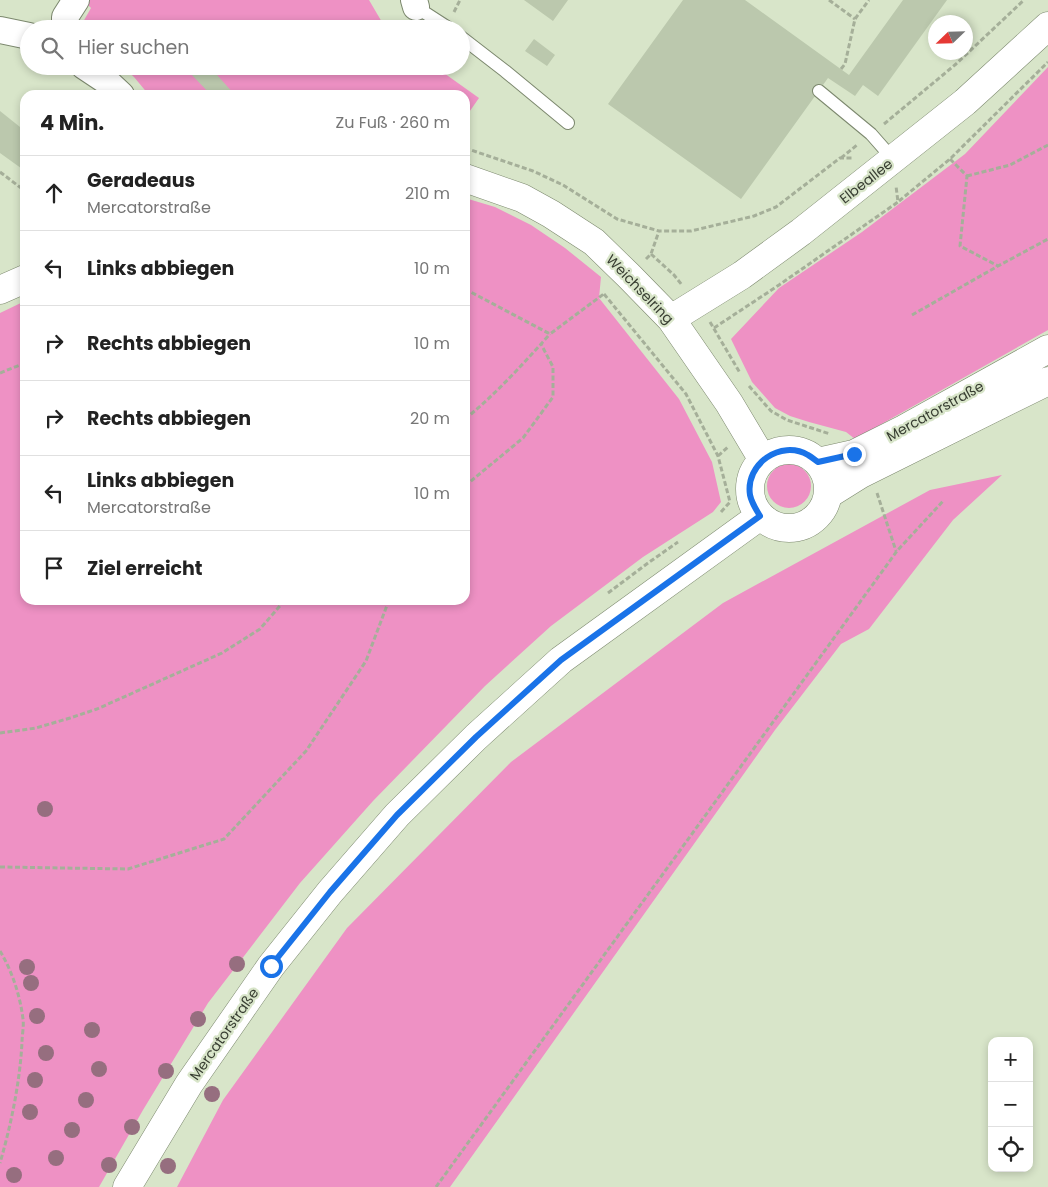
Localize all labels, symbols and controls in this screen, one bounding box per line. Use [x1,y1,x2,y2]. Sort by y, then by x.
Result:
north arrow [928,15,973,60]
search box [20,20,470,75]
icon: search [38,34,66,62]
text: Hier suchen [78,34,189,61]
text: 4 Min. [40,108,104,137]
text: Zu Fuß · 260 m [336,111,450,134]
street label: Elbeallee [835,154,897,208]
text: Geradeaus [87,167,195,194]
icon: ahead [40,179,68,207]
text: 210 m [405,182,450,205]
text: Mercatorstraße [87,196,211,219]
street label: Weichselring [602,250,678,328]
icon: left [40,254,68,282]
text: Links abbiegen [87,255,234,282]
text: 10 m [414,257,450,280]
icon: right [40,329,68,357]
text: Rechts abbiegen [87,330,251,357]
text: 10 m [414,332,450,355]
street label: Mercatorstraße [883,376,988,446]
icon: right [40,404,68,432]
text: Rechts abbiegen [87,405,251,432]
text: 20 m [410,407,450,430]
route end [843,443,866,466]
text: Links abbiegen [87,467,234,494]
icon: left [40,479,68,507]
text: 10 m [414,482,450,505]
text: Mercatorstraße [87,496,211,519]
icon: arrive [40,554,68,582]
text: Ziel erreicht [87,555,203,582]
route start [260,955,283,978]
street label: Mercatorstraße [185,984,263,1084]
map controls [988,1037,1033,1172]
button: + [988,1037,1033,1082]
button: − [988,1082,1033,1127]
button: locate [988,1127,1033,1172]

